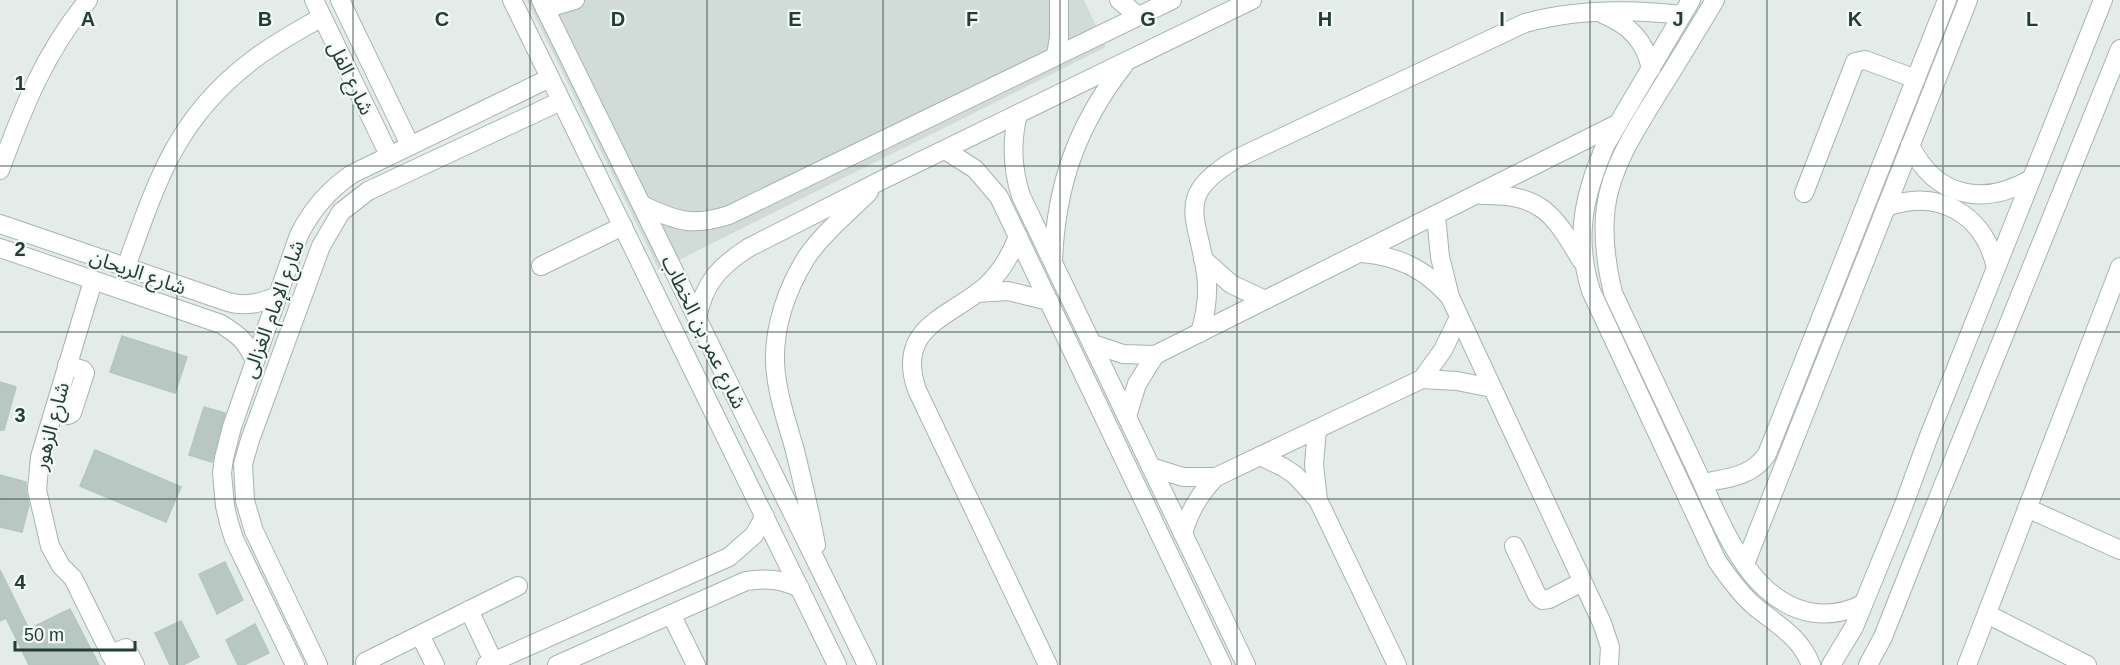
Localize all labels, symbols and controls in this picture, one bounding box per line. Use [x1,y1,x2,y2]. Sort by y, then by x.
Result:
text: A [81,8,95,30]
text: B [258,8,272,30]
text: C [435,8,449,30]
text: D [611,8,625,30]
text: E [788,8,802,30]
text: F [966,8,978,30]
text: G [1140,8,1156,30]
text: H [1318,8,1332,30]
text: I [1499,8,1505,30]
text: J [1672,8,1684,30]
text: K [1848,8,1863,30]
text: L [2026,8,2038,30]
street label: شارع الفل [320,38,378,120]
text: 1 [14,72,26,94]
street label: شارع الإمام الغزالى [238,237,312,382]
text: 2 [14,238,26,260]
street label: شارع الريحان [86,245,189,302]
street label: شارع عمر بن الخطاب [654,252,751,414]
street label: شارع الزهور [28,380,77,474]
text: 3 [14,404,26,426]
text: 4 [14,571,26,593]
scale bar [15,614,135,652]
text: 50 m [24,625,64,645]

